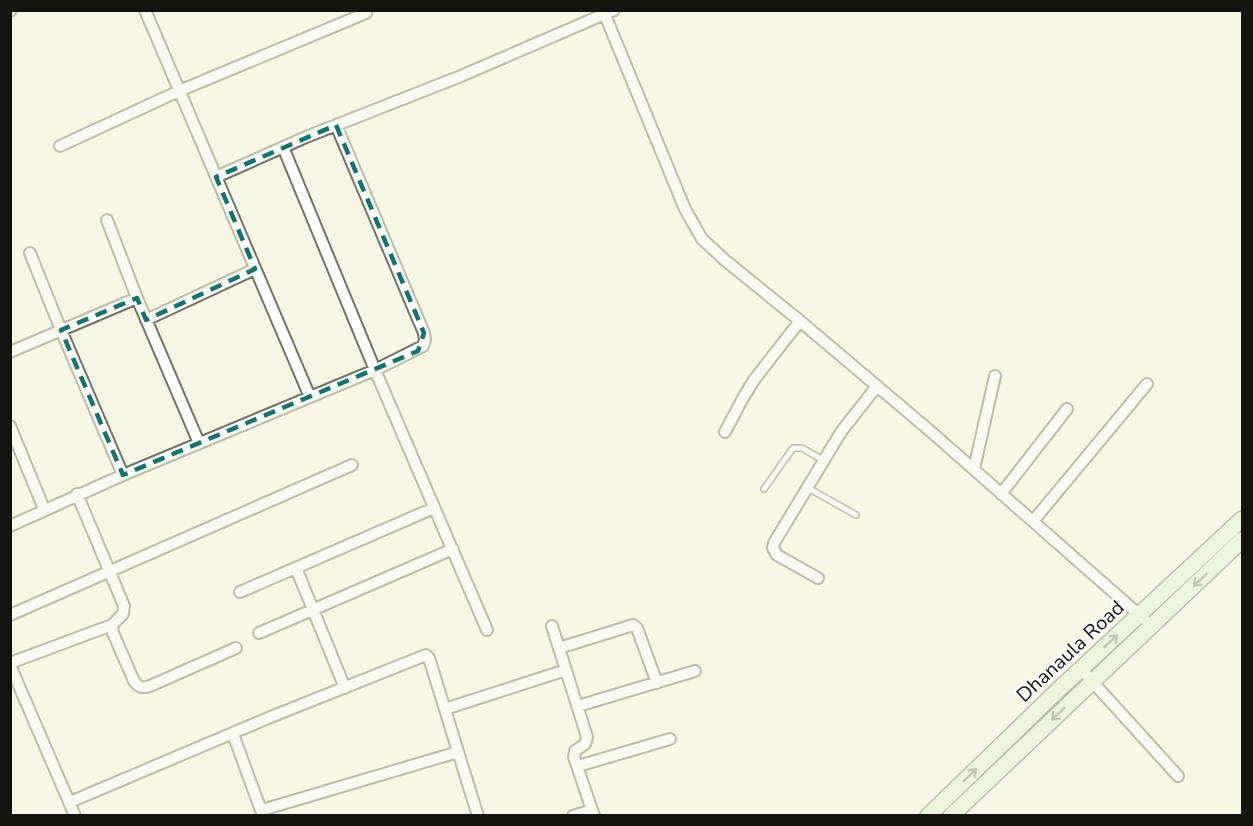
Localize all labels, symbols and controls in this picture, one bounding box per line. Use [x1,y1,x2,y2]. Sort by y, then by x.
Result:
one-way arrow [1193,573,1208,587]
street label: Dhanaula Road [1011,594,1130,708]
one-way arrow [1104,634,1119,648]
one-way arrow [1051,707,1066,721]
one-way arrow [962,768,977,782]

